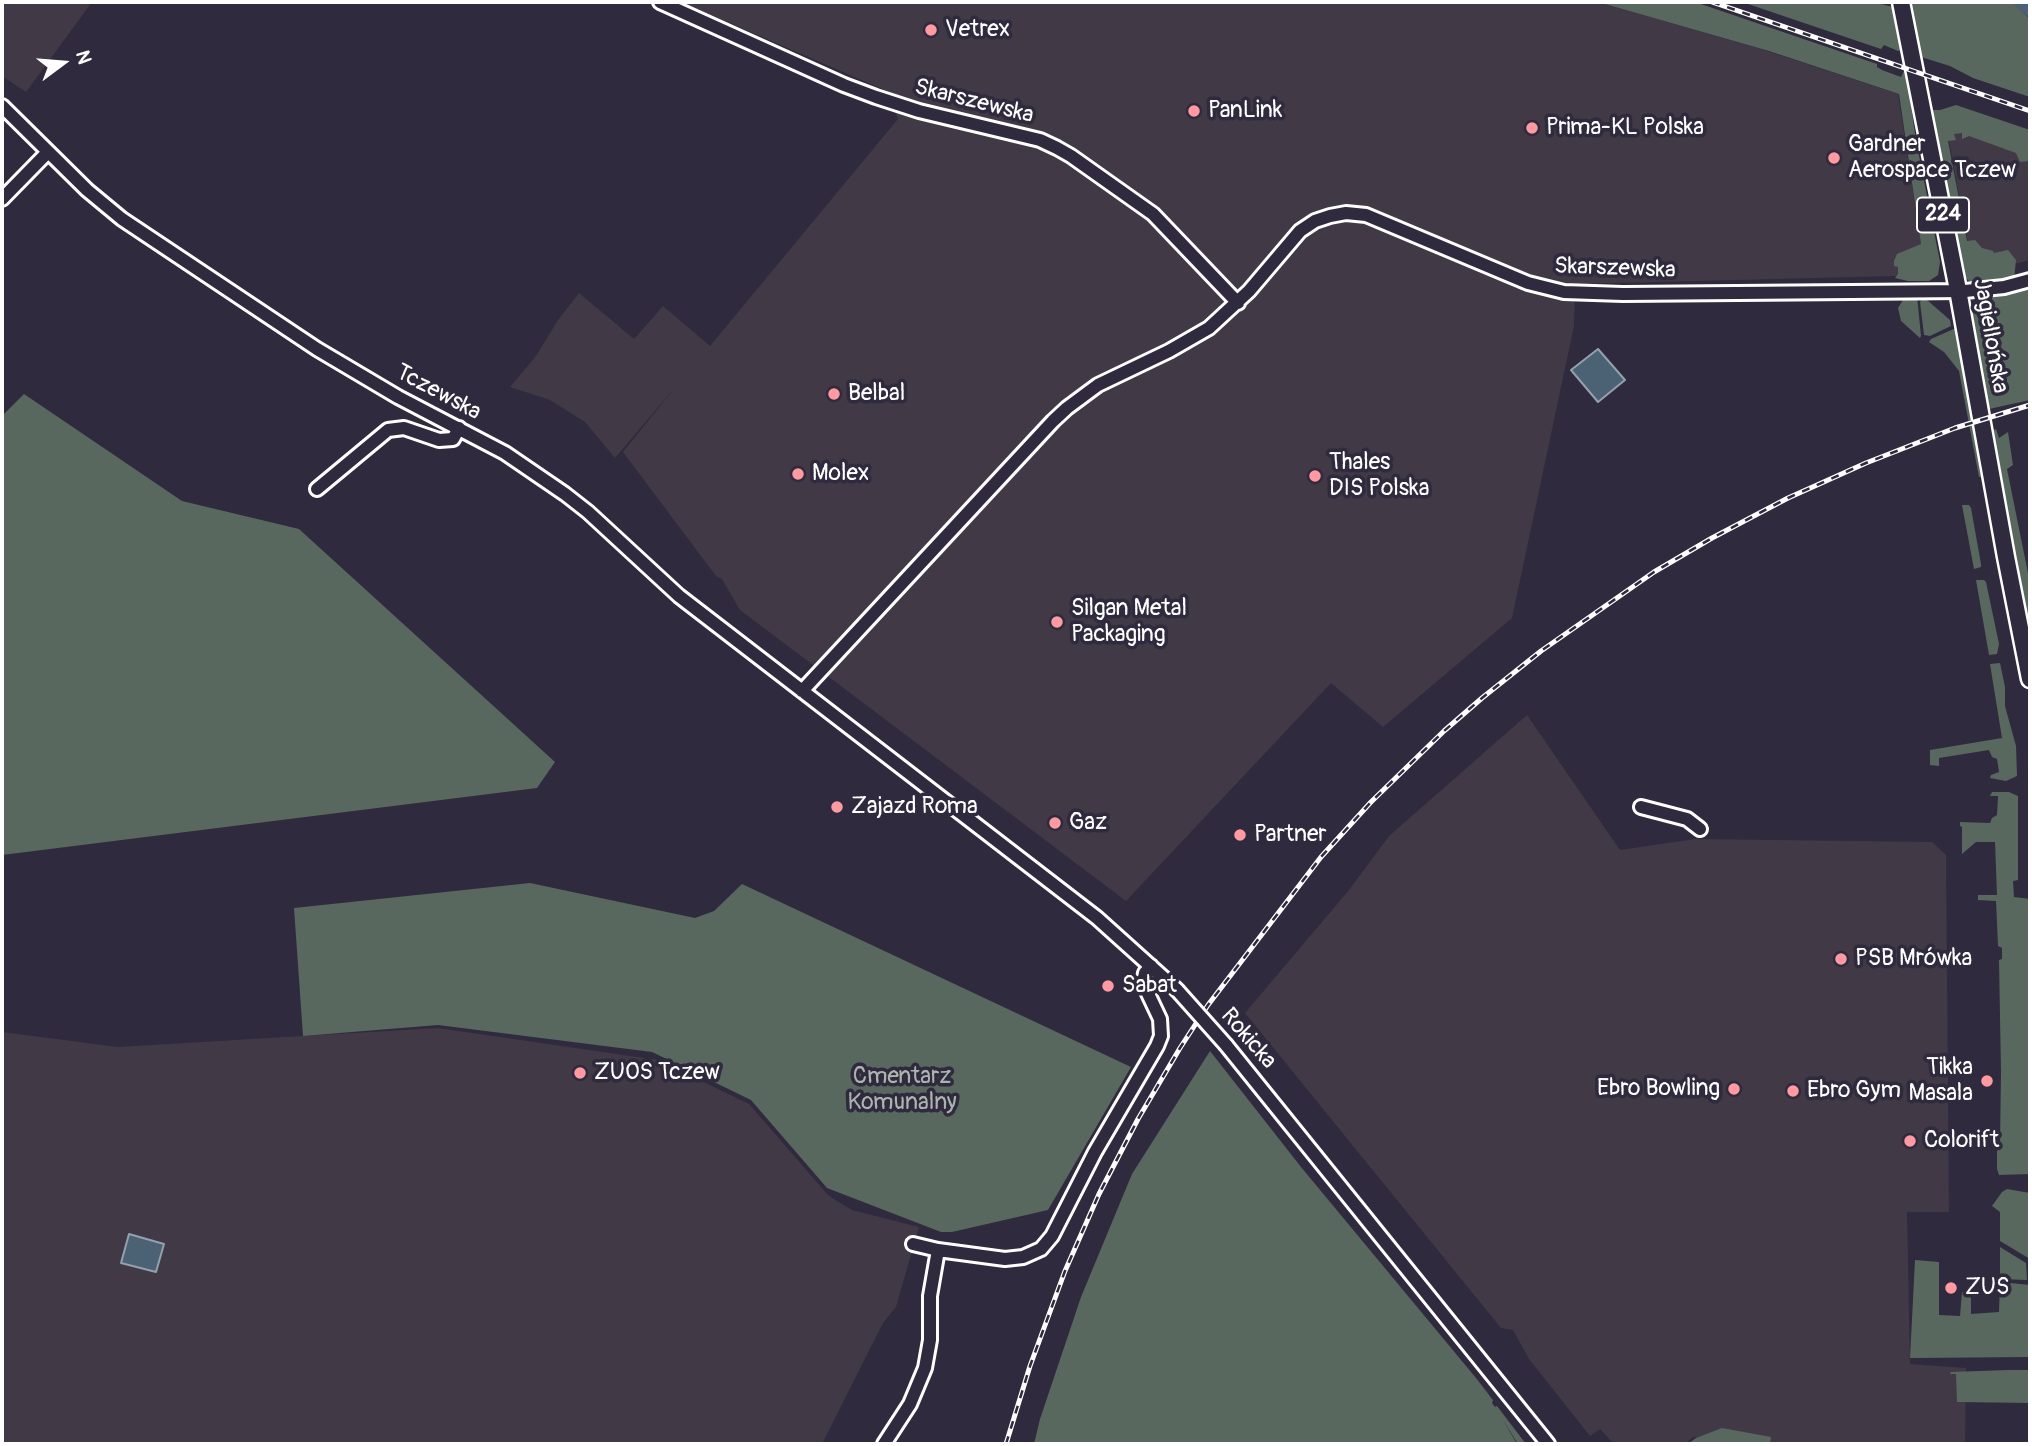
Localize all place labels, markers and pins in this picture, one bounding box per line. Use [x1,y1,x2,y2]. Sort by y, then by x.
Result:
place label: Vetrex [945,16,1010,44]
marker: Vetrex [923,22,939,38]
place label: PanLink [1208,97,1282,125]
marker: PanLink [1186,103,1202,119]
place label: Prima-KL Polska [1546,114,1704,142]
marker: Prima-KL Polska [1524,120,1540,136]
place label: Gardner Aerospace Tczew [1848,131,2016,185]
marker: Gardner Aerospace Tczew [1826,150,1842,166]
place label: Belbal [848,380,905,408]
marker: Belbal [826,386,842,402]
place label: Thales DIS Polska [1329,449,1429,503]
place label: Molex [812,460,869,488]
marker: Molex [790,466,806,482]
marker: Thales DIS Polska [1307,468,1323,484]
place label: Silgan Metal Packaging [1071,595,1187,649]
marker: Silgan Metal Packaging [1049,614,1065,630]
place label: Zajazd Roma [851,793,978,821]
marker: Zajazd Roma [829,799,845,815]
place label: Gaz [1069,809,1107,837]
marker: Gaz [1047,815,1063,831]
place label: Partner [1254,821,1327,849]
marker: Partner [1232,827,1248,843]
place label: PSB Mrówka [1855,945,1972,973]
marker: PSB Mrówka [1833,951,1849,967]
place label: Sabat [1122,972,1177,1000]
marker: Sabat [1100,978,1116,994]
place label: Tikka Masala [1909,1054,1973,1108]
place label: ZUOS Tczew [594,1059,720,1087]
marker: ZUOS Tczew [572,1065,588,1081]
marker: Tikka Masala [1979,1073,1995,1089]
place label: Ebro Bowling [1597,1075,1720,1103]
place label: Ebro Gym [1807,1077,1901,1105]
marker: Ebro Bowling [1726,1081,1742,1097]
marker: Ebro Gym [1785,1083,1801,1099]
place label: Colorift [1924,1127,1999,1155]
marker: Colorift [1902,1133,1918,1149]
place label: ZUS [1965,1274,2009,1302]
marker: ZUS [1943,1280,1959,1296]

